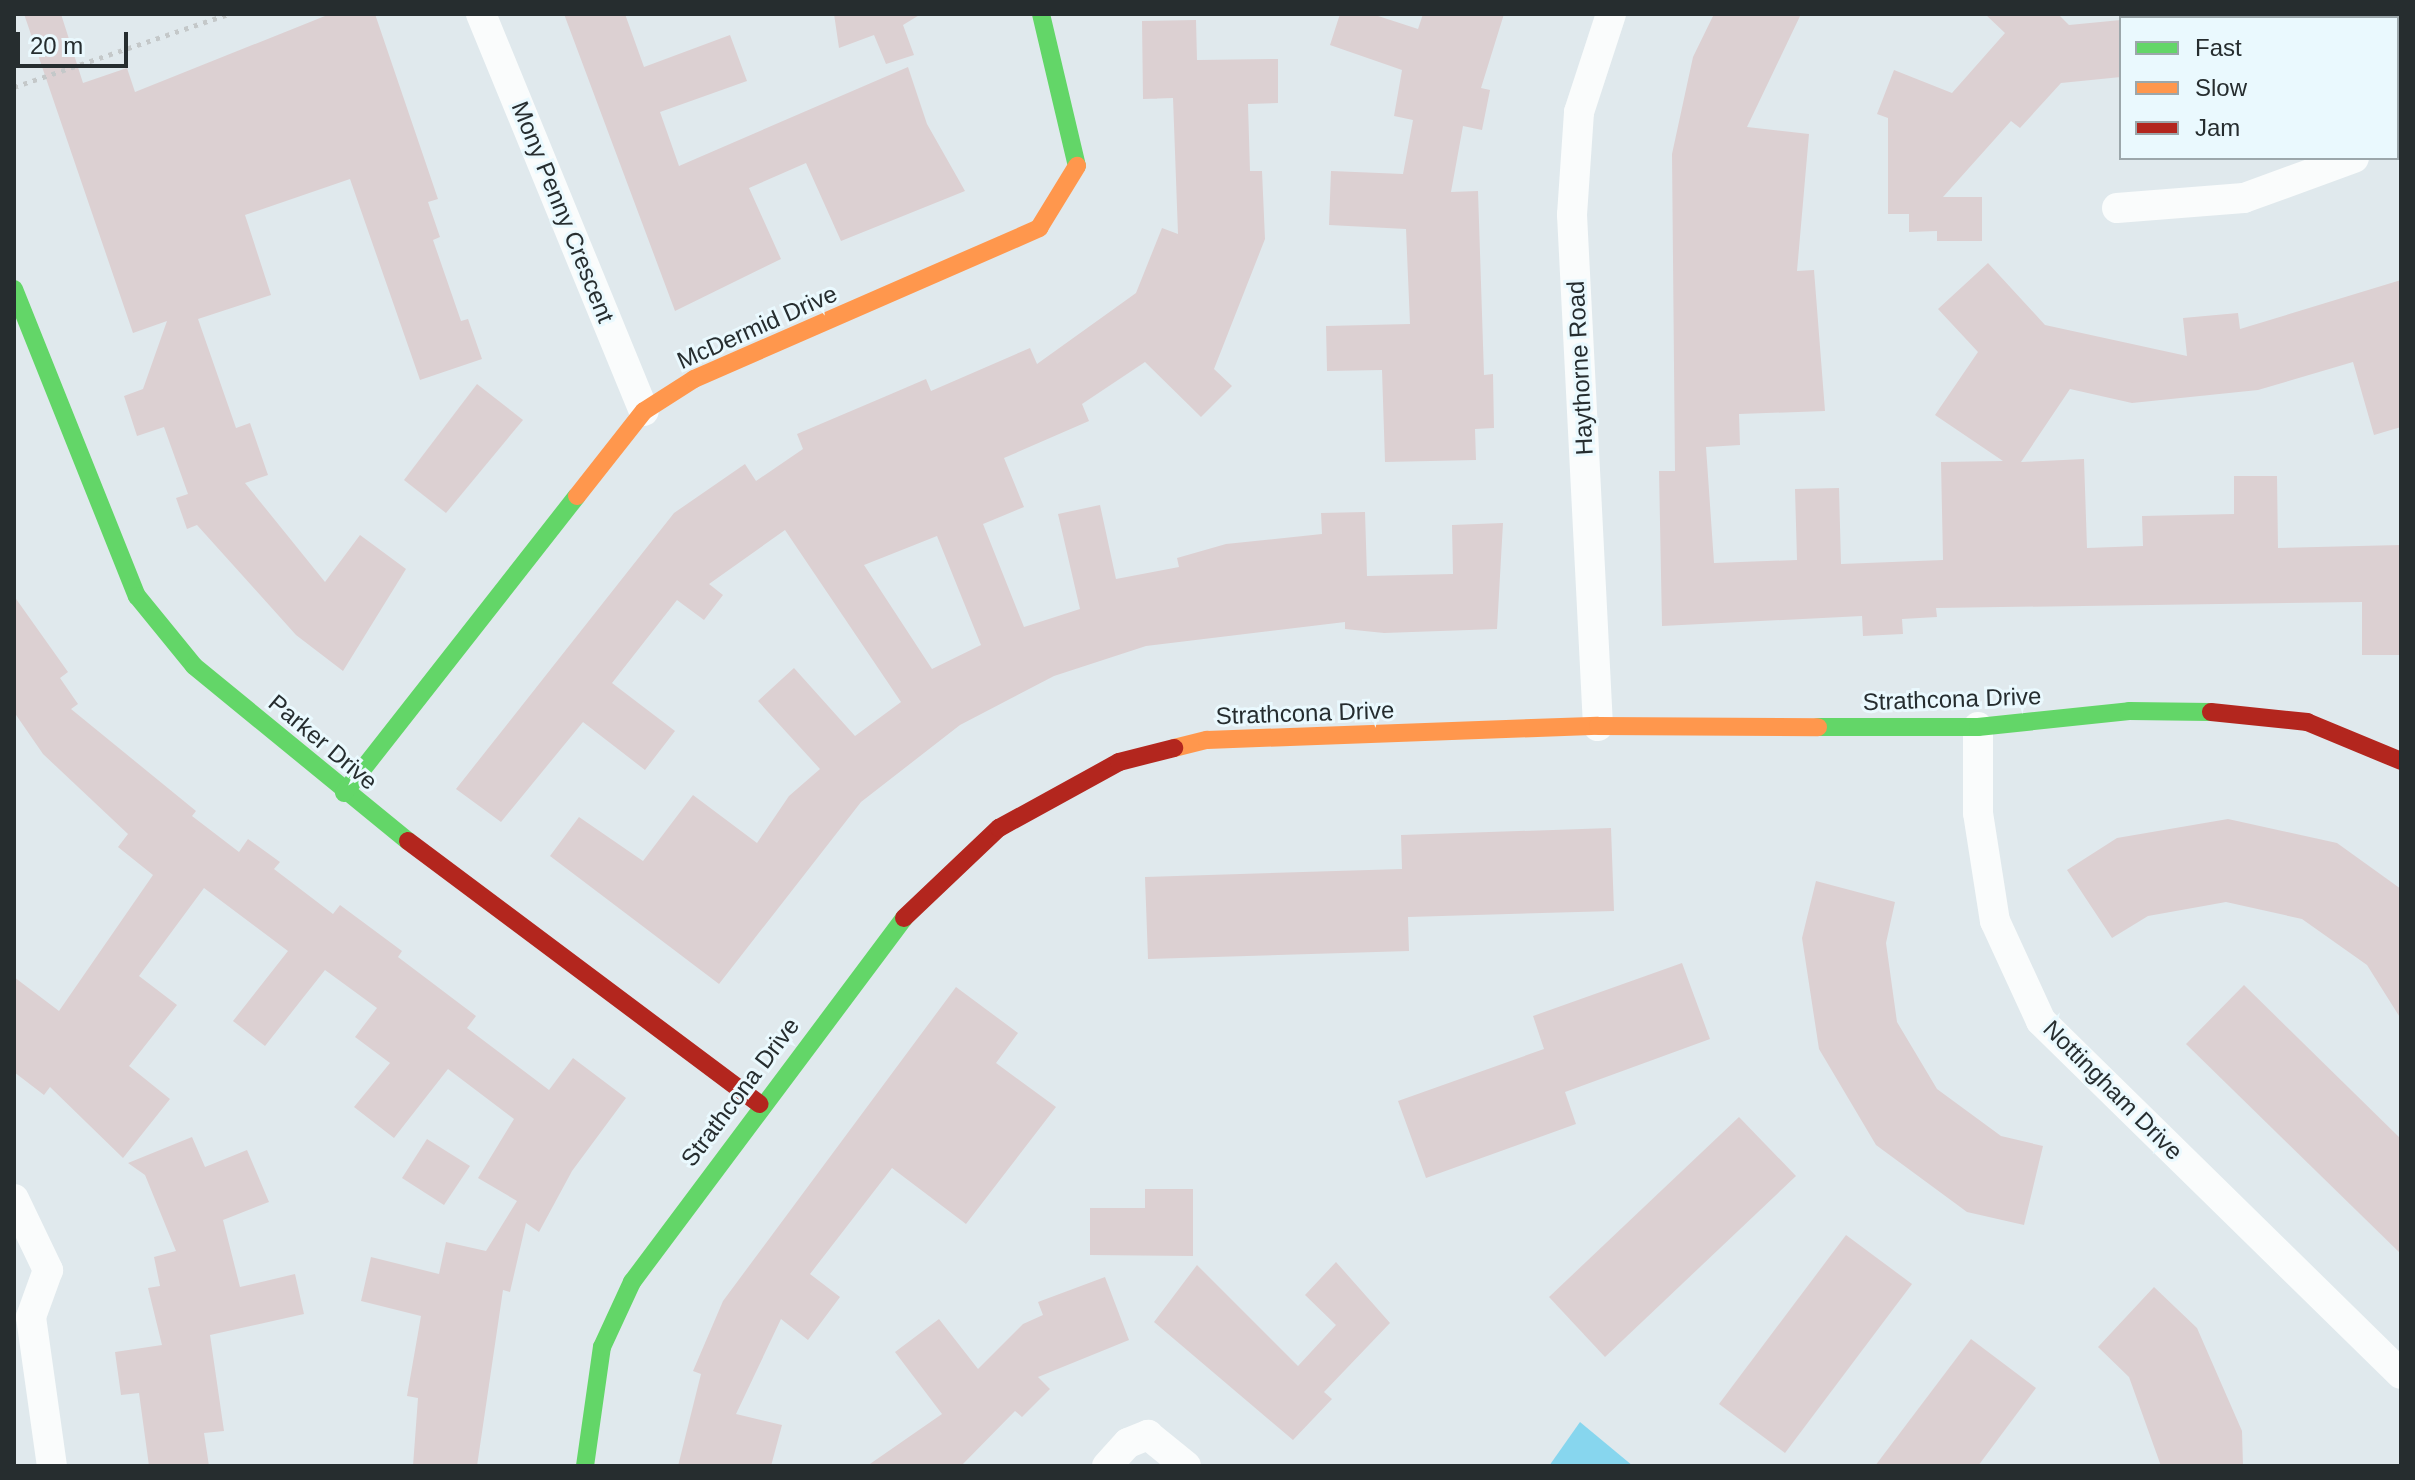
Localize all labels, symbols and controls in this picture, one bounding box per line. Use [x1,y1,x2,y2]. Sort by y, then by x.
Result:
scale bar [20,16,132,66]
legend [2119,16,2399,160]
text: 20 m [30,32,83,59]
text: Fast [2195,34,2242,61]
text: Slow [2195,74,2247,101]
street label: Mony Penny Crescent [505,97,621,327]
text: Jam [2195,114,2240,141]
street label: McDermid Drive [673,279,841,375]
street label: Haythorne Road [1561,280,1599,456]
street label: Strathcona Drive [1862,681,2042,717]
street label: Parker Drive [263,688,383,796]
street label: Strathcona Drive [1215,695,1395,731]
street label: Strathcona Drive [675,1012,805,1172]
street label: Nottingham Drive [2037,1014,2189,1166]

